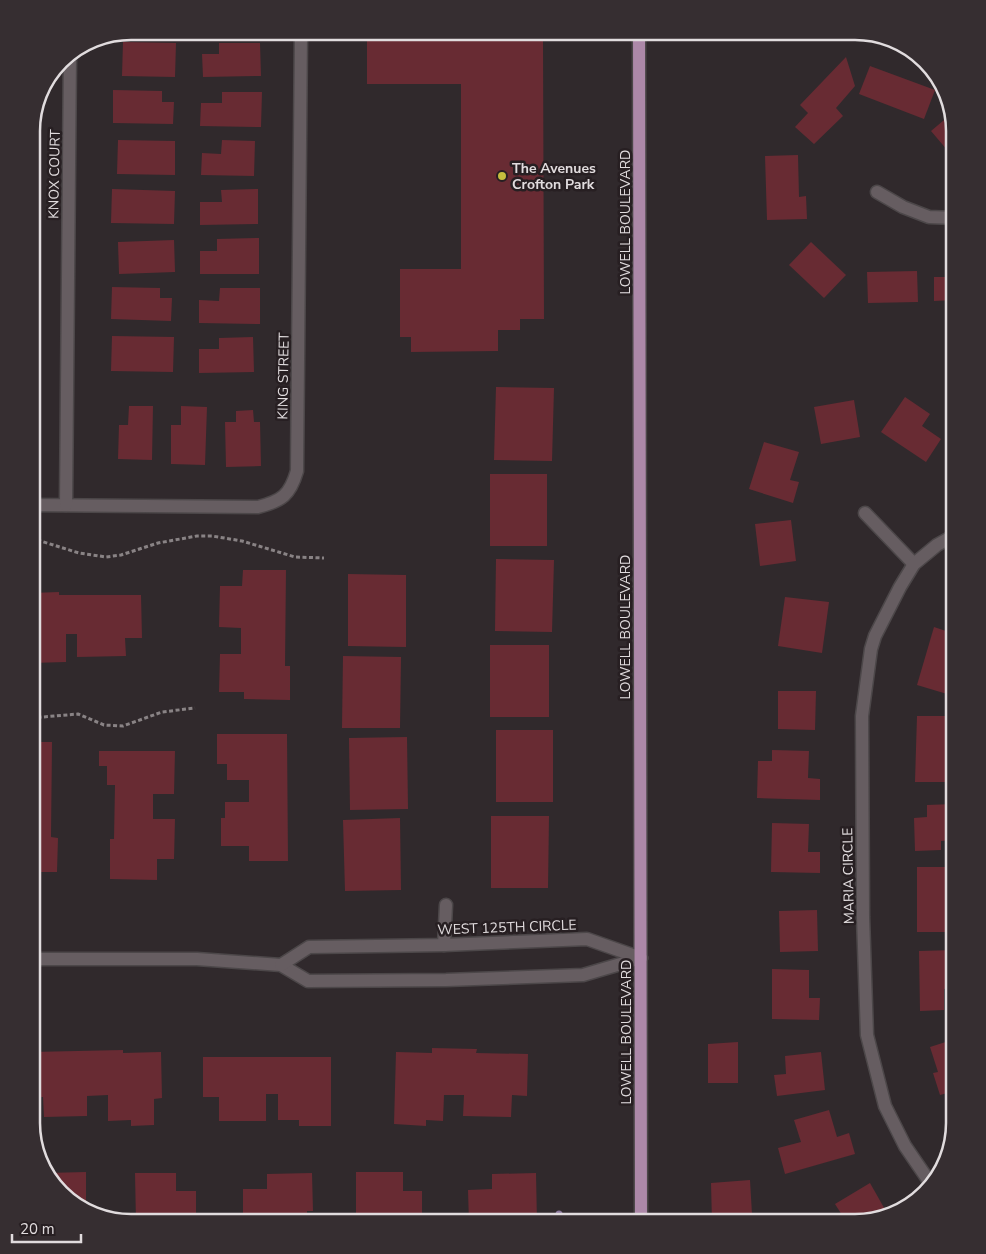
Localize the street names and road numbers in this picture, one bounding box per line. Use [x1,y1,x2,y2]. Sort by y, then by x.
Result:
street label: KNOX COURT [44,128,65,219]
street label: LOWELL BOULEVARD [616,150,635,294]
street label: KING STREET [273,332,294,420]
street label: LOWELL BOULEVARD [616,555,635,699]
street label: MARIA CIRCLE [838,828,859,924]
street label: WEST 125TH CIRCLE [437,916,577,939]
street label: LOWELL BOULEVARD [617,960,636,1104]

